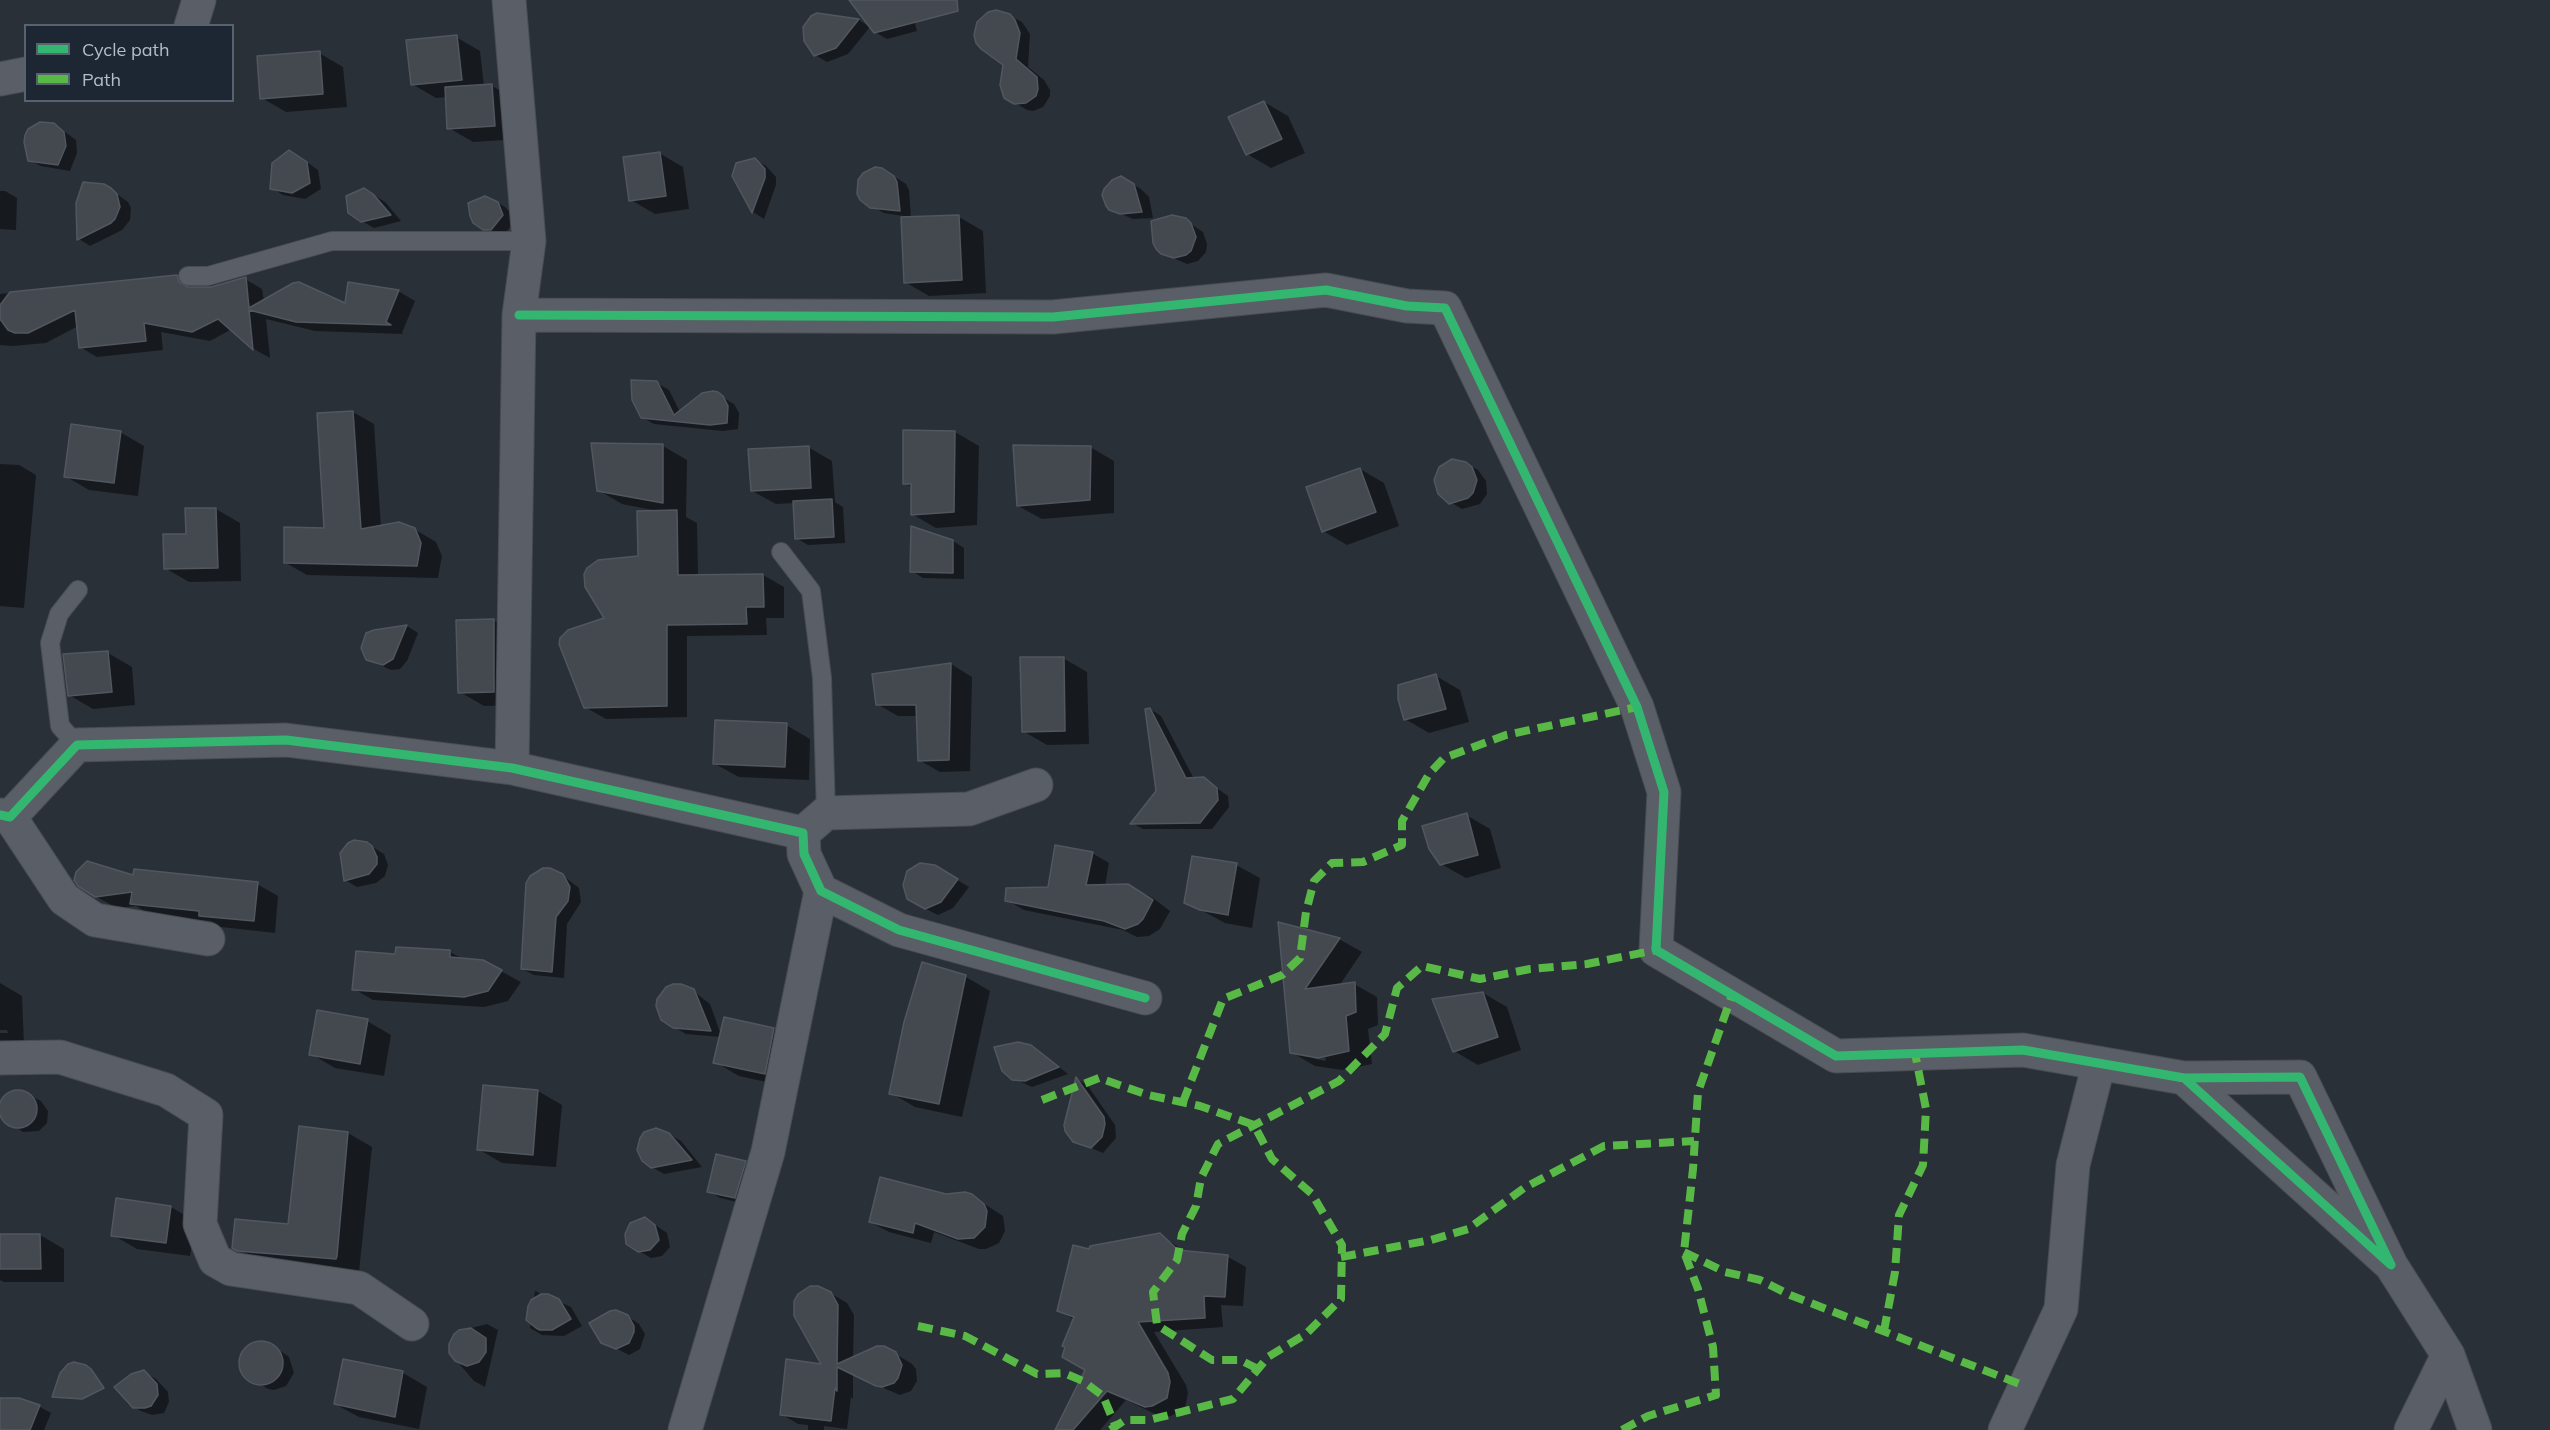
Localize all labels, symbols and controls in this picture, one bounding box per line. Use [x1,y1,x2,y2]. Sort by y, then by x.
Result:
legend [24,24,234,102]
text: Cycle path [82,38,169,61]
text: Path [82,68,121,91]

